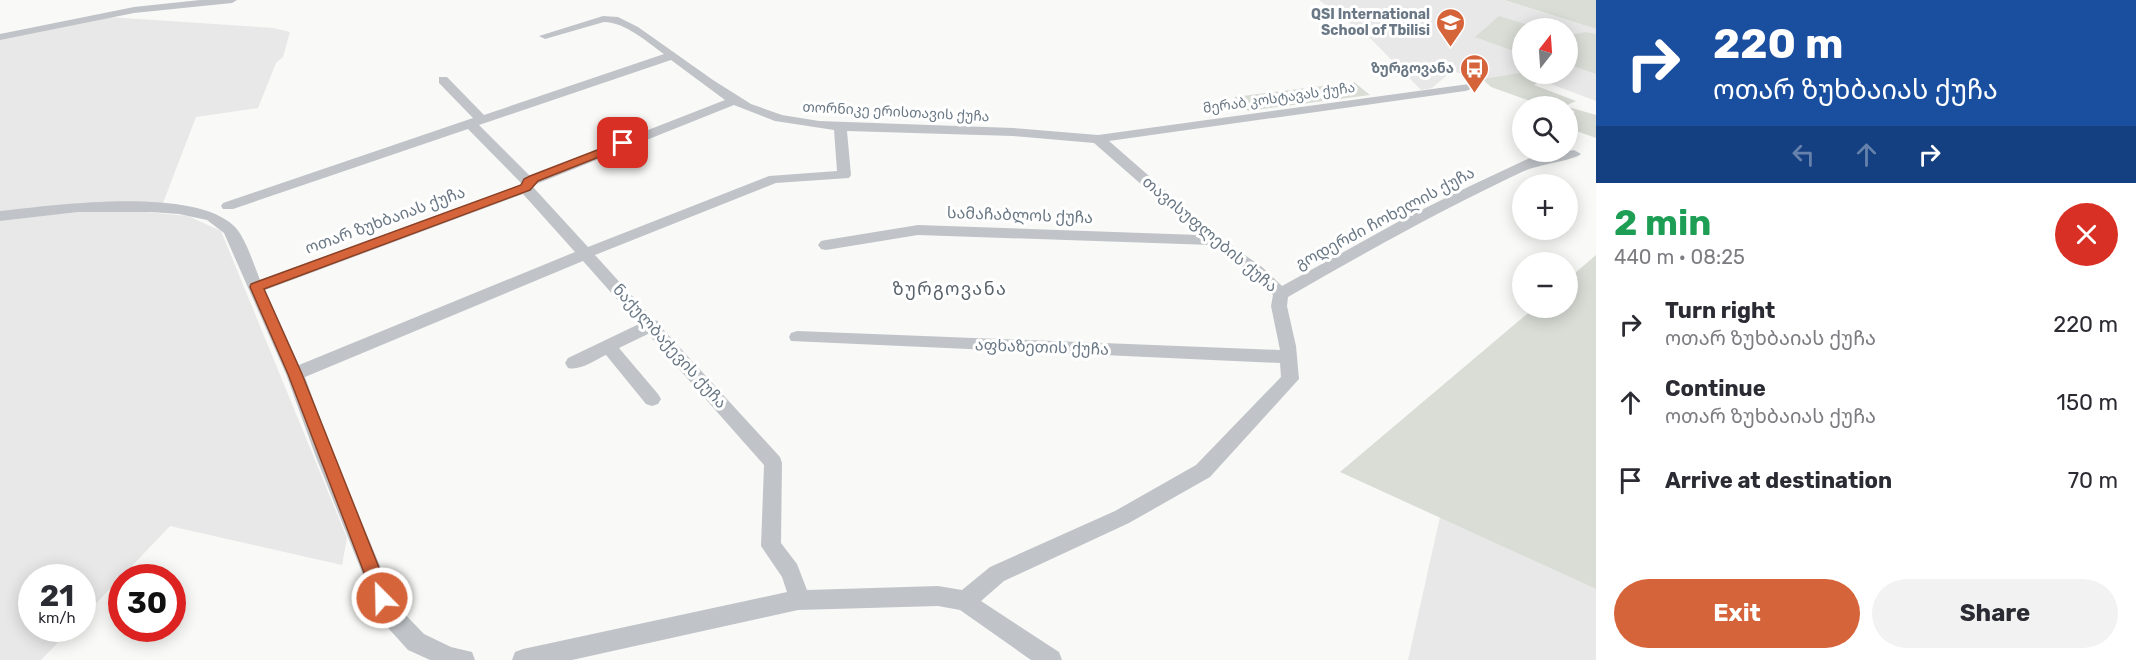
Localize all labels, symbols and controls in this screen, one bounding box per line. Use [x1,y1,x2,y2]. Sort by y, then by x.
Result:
place label: QSI International School of Tbilisi [1311,6,1430,39]
school or university icon: QSI International School of Tbilisi [1435,6,1467,48]
north arrow [1512,18,1578,84]
map controls [1512,18,1578,318]
text: 220 m [1713,19,1844,69]
icon: right [1614,24,1692,102]
bus stop icon: ზურგოვანა [1459,52,1491,94]
place label: ზურგოვანა [1371,60,1454,77]
text: ოთარ ზუხბაიას ქუჩა [1713,74,1998,106]
street label: მერაბ კოსტავას ქუჩა [1202,79,1356,117]
button: search [1512,96,1578,162]
street label: თორნიკე ერისთავის ქუჩა [802,99,990,125]
pin [597,117,648,168]
icon: arrive [606,126,639,159]
icon: left [1787,138,1820,171]
icon: ahead [1850,138,1883,171]
icon: right [1913,138,1946,171]
street label: გოდერძი ჩოხელის ქუჩა [1292,163,1478,274]
street label: თავისუფლების ქუჩა [1138,172,1281,297]
button: + [1512,174,1578,240]
street label: ოთარ ზუხბაიას ქუჩა [302,182,468,258]
text: 2 min [1614,201,1712,244]
street label: სამაჩაბლოს ქუჩა [947,203,1093,228]
button: close [2055,203,2118,266]
text: 440 m · 08:25 [1614,245,1745,269]
button: − [1512,252,1578,318]
district label: ზურგოვანა [892,278,1008,300]
street label: ნაქულბაქევის ქუჩა [608,280,731,413]
text: Turn right [1665,297,1775,324]
icon: right [1614,308,1647,341]
text: 220 m [2053,311,2118,338]
text: ოთარ ზუხბაიას ქუჩა [1665,326,1876,350]
street label: აფხაზეთის ქუჩა [975,335,1109,359]
text: Continue [1665,375,1766,402]
icon: ahead [1614,386,1647,419]
text: 150 m [2057,389,2118,416]
text: ოთარ ზუხბაიას ქუჩა [1665,404,1876,428]
icon: arrive [1614,464,1647,497]
text: Arrive at destination [1665,467,1892,494]
text: 70 m [2068,467,2118,494]
speed limit sign: 30 [108,564,186,642]
position arrow [350,566,414,630]
text: 21 [40,578,74,614]
button: Exit [1614,579,1860,648]
button: Share [1872,579,2118,648]
text: km/h [38,609,76,627]

